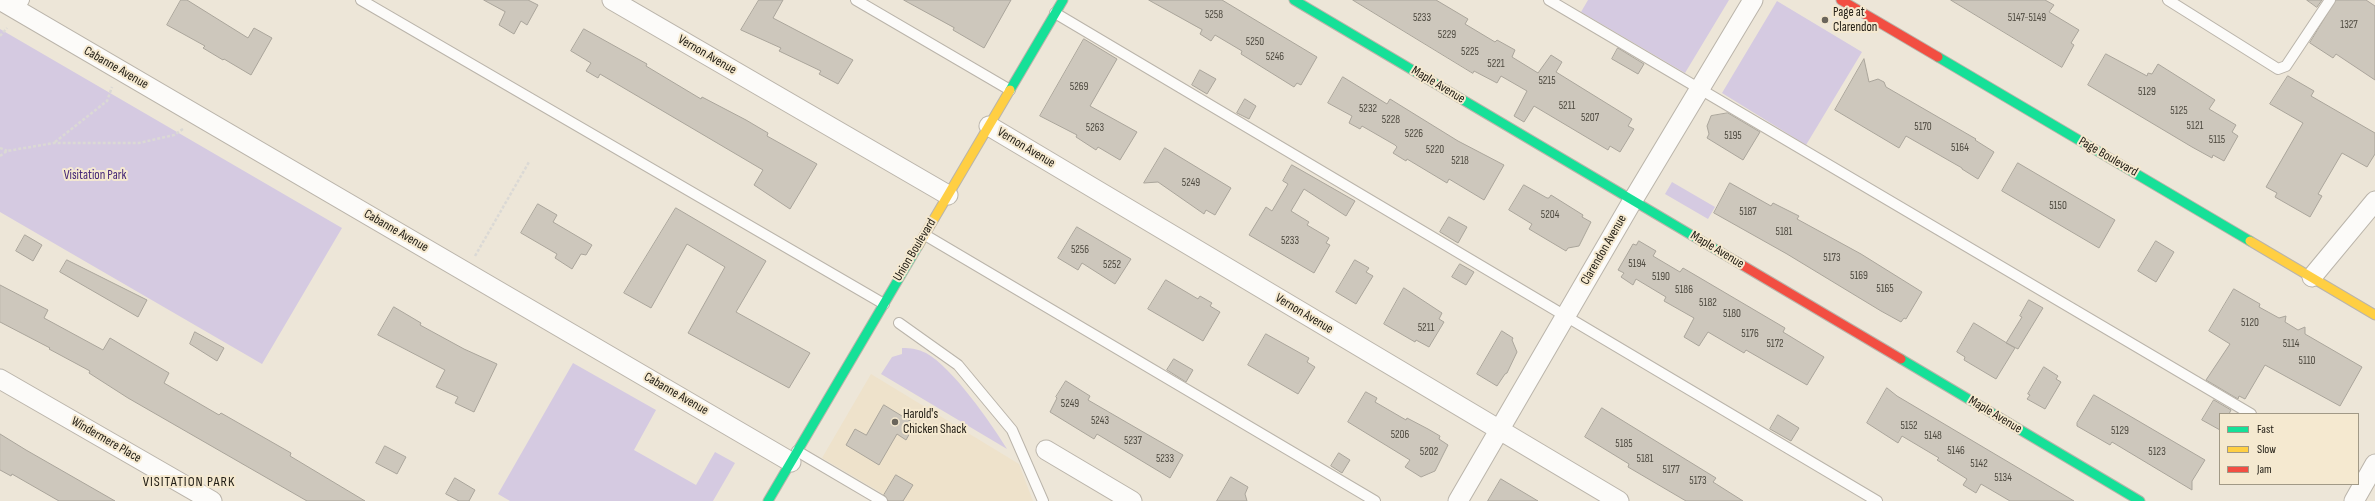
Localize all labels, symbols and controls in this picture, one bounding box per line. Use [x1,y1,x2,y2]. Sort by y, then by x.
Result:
place label: Page at Clarendon [1833,5,1877,36]
house number: 5258 [1205,8,1223,22]
house number: 5233 [1413,11,1431,25]
house number: 5147-5149 [2008,11,2046,25]
marker: Page at Clarendon [1820,15,1830,25]
house number: 1327 [2340,18,2358,32]
house number: 5229 [1438,28,1456,42]
street label: Vernon Avenue [675,32,739,78]
house number: 5250 [1246,35,1264,49]
street label: Cabanne Avenue [81,43,151,93]
house number: 5225 [1461,45,1479,59]
house number: 5246 [1266,50,1284,64]
house number: 5221 [1487,57,1505,71]
street label: Maple Avenue [1408,63,1468,107]
house number: 5215 [1538,74,1556,88]
house number: 5269 [1070,80,1088,94]
house number: 5129 [2138,85,2156,99]
house number: 5211 [1559,99,1575,113]
house number: 5232 [1359,102,1377,116]
house number: 5125 [2170,104,2188,118]
house number: 5207 [1581,111,1599,125]
house number: 5228 [1382,113,1400,127]
house number: 5121 [2187,119,2203,133]
house number: 5170 [1914,120,1932,134]
house number: 5263 [1086,121,1104,135]
street label: Vernon Avenue [994,125,1058,171]
house number: 5226 [1405,127,1423,141]
house number: 5195 [1724,129,1742,143]
house number: 5115 [2209,133,2225,147]
street label: Page Boulevard [2076,134,2140,180]
house number: 5164 [1951,141,1969,155]
house number: 5220 [1426,143,1444,157]
house number: 5218 [1451,154,1469,168]
park label: Visitation Park [64,168,126,184]
house number: 5249 [1182,176,1200,190]
house number: 5150 [2049,199,2067,213]
house number: 5187 [1739,205,1757,219]
street label: Cabanne Avenue [361,206,431,256]
house number: 5204 [1541,208,1559,222]
street label: Clarendon Avenue [1578,212,1630,288]
street label: Union Boulevard [890,216,940,284]
house number: 5181 [1776,225,1792,239]
street label: Maple Avenue [1687,228,1747,272]
house number: 5233 [1281,234,1299,248]
house number: 5256 [1071,243,1089,257]
house number: 5173 [1823,251,1841,265]
house number: 5194 [1628,257,1646,271]
house number: 5252 [1103,258,1121,272]
house number: 5169 [1850,269,1868,283]
house number: 5190 [1652,270,1670,284]
house number: 5165 [1876,282,1894,296]
house number: 5186 [1675,283,1693,297]
street label: Vernon Avenue [1272,291,1336,337]
house number: 5182 [1699,296,1717,310]
house number: 5180 [1723,307,1741,321]
house number: 5120 [2241,316,2259,330]
house number: 5211 [1418,321,1434,335]
house number: 5176 [1741,327,1759,341]
house number: 5172 [1766,337,1784,351]
house number: 5114 [2283,337,2299,351]
house number: 5110 [2298,354,2316,368]
street label: Cabanne Avenue [641,369,711,419]
street label: Maple Avenue [1965,393,2025,437]
house number: 5249 [1061,397,1079,411]
place label: Harold's Chicken Shack [903,407,966,438]
legend [2219,413,2359,485]
street label: Windermere Place [68,414,144,466]
house number: 5243 [1091,414,1109,428]
marker: Harold's Chicken Shack [890,417,900,427]
house number: 5152 [1900,419,1918,433]
text: Fast [2257,422,2274,437]
house number: 5129 [2111,424,2129,438]
house number: 5206 [1391,428,1409,442]
house number: 5148 [1924,429,1942,443]
house number: 5237 [1124,434,1142,448]
house number: 5185 [1615,437,1633,451]
text: Slow [2257,442,2276,457]
house number: 5146 [1947,444,1965,458]
house number: 5202 [1420,445,1438,459]
house number: 5123 [2148,445,2166,459]
house number: 5233 [1156,452,1174,466]
house number: 5181 [1637,452,1653,466]
house number: 5142 [1970,457,1988,471]
text: Jam [2257,462,2272,477]
house number: 5177 [1662,463,1680,477]
house number: 5134 [1994,471,2012,485]
district label: VISITATION PARK [143,474,235,490]
house number: 5173 [1689,474,1707,488]

